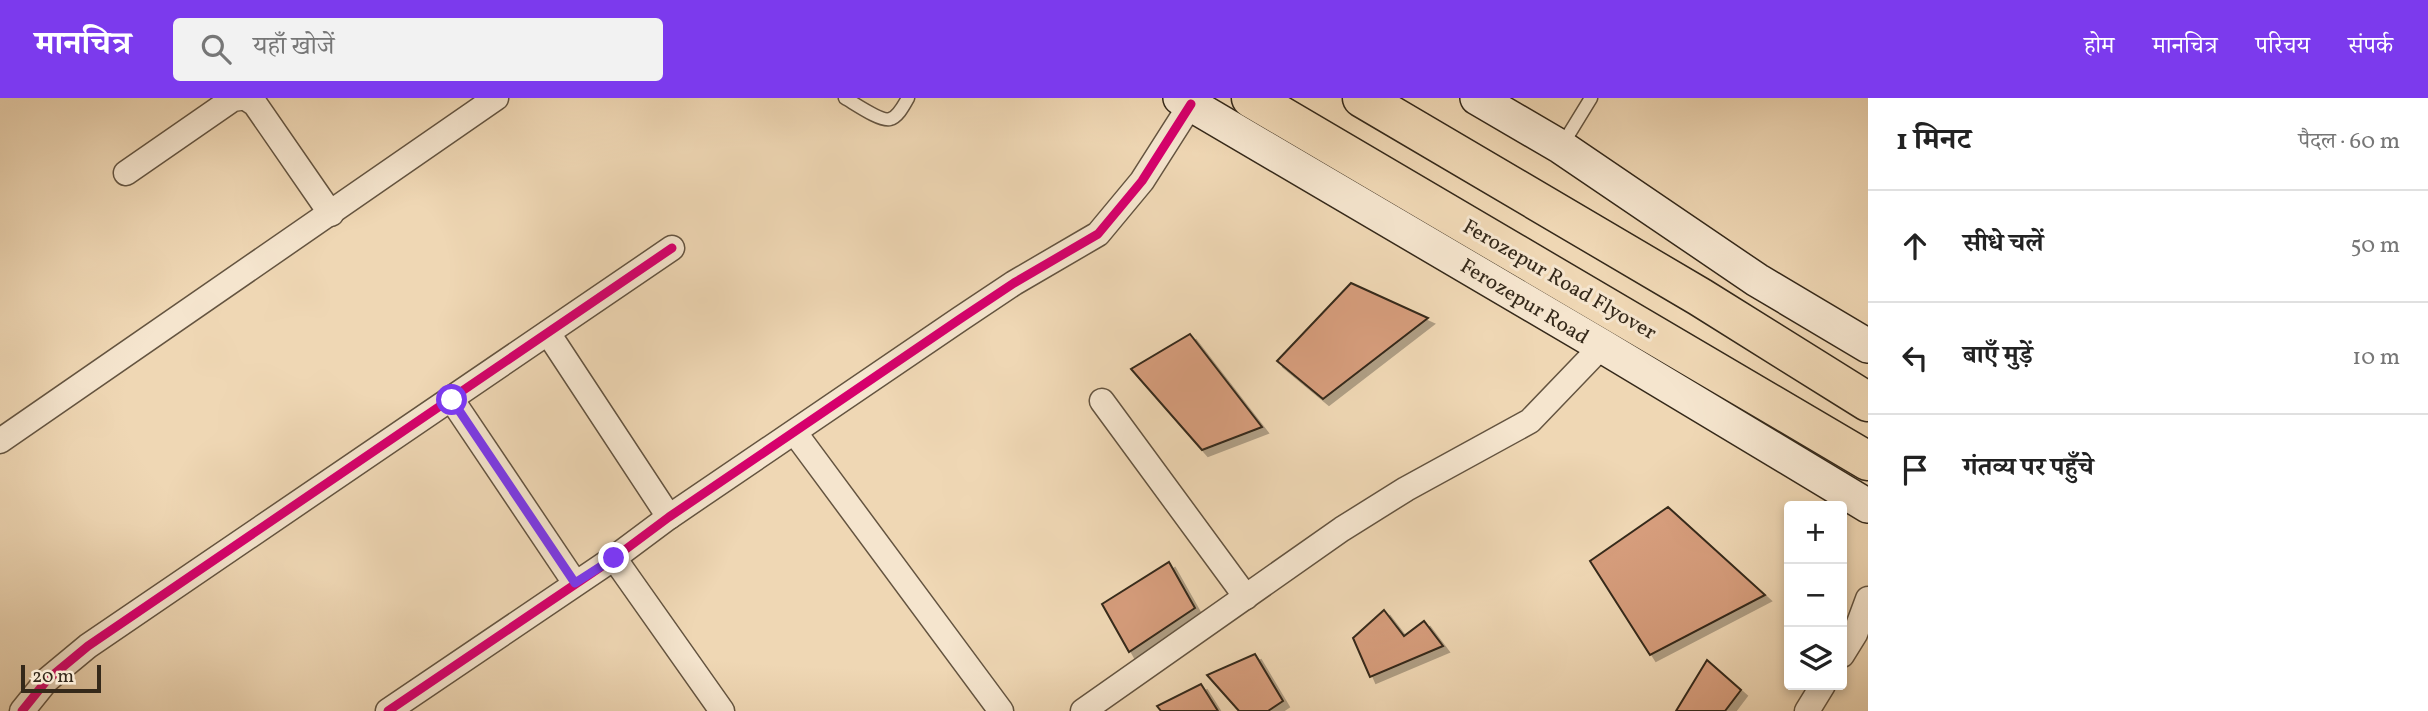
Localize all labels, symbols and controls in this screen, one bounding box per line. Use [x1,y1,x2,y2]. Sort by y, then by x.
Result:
search box [173,18,663,81]
text: मानचित्र [35,23,131,69]
text: यहाँ खोजें [253,29,334,65]
icon: search [197,30,235,68]
text: होम [2084,30,2114,64]
text: मानचित्र [2152,30,2218,64]
text: परिचय [2256,30,2310,64]
text: संपर्क [2348,30,2393,64]
text: 1 मिनट [1896,120,1971,162]
text: पैदल · 60 m [2298,126,2400,158]
street label: Ferozepur Road Flyover [1459,213,1661,345]
text: सीधे चलें [1963,226,2044,262]
icon: ahead [1896,227,1934,265]
text: 50 m [2351,230,2400,262]
street label: Ferozepur Road [1456,253,1594,349]
text: बाएँ मुड़ें [1963,338,2033,374]
icon: left [1896,339,1934,377]
text: 10 m [2352,342,2400,374]
route start [436,384,467,415]
text: गंतव्य पर पहुँचे [1963,450,2094,486]
icon: arrive [1896,451,1934,489]
map controls [1784,501,1847,690]
button: + [1784,501,1847,564]
route end [598,542,629,573]
button: − [1784,564,1847,627]
button: layers [1784,627,1847,690]
scale bar [21,662,102,694]
text: 20 m [32,664,74,690]

